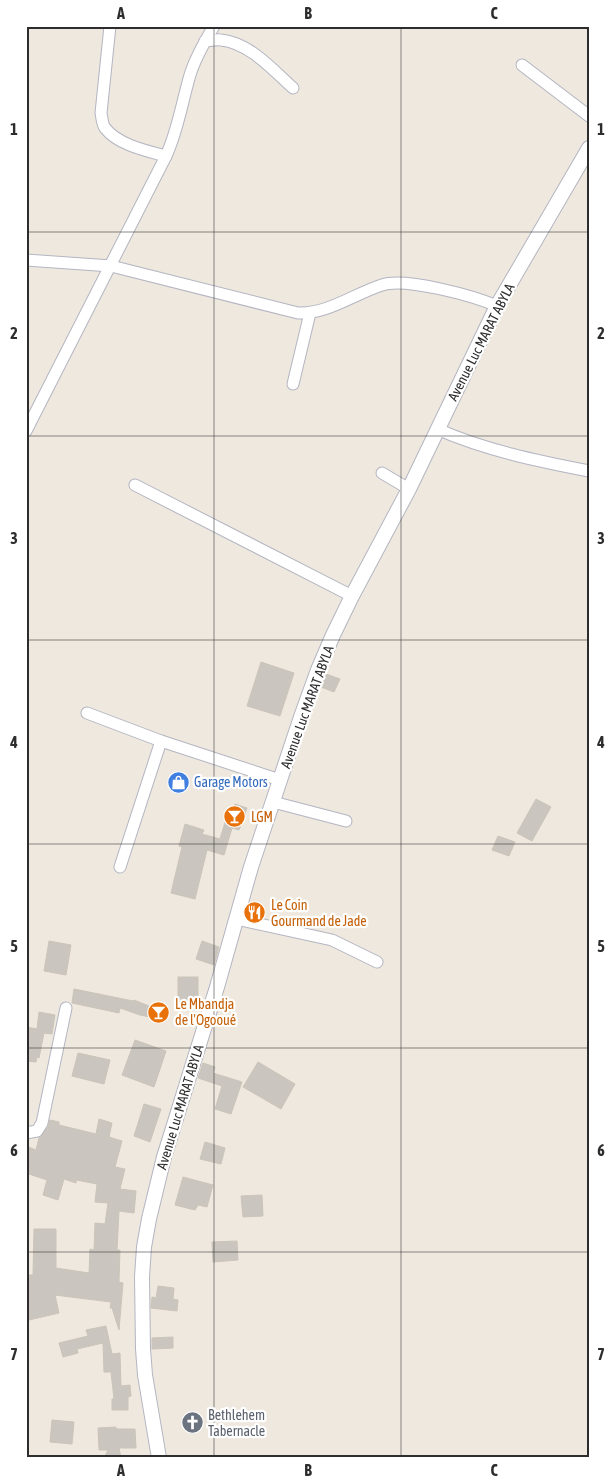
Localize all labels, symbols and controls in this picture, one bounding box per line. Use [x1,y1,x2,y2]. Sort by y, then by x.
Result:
text: A [116,4,125,22]
text: B [304,4,312,22]
text: C [490,4,498,22]
text: 1 [10,120,18,138]
text: 1 [597,120,605,138]
street label: Avenue Luc MARAT ABYLA [444,281,518,403]
text: 2 [10,324,18,342]
text: 2 [597,324,605,342]
text: 3 [10,529,18,547]
text: 3 [597,529,605,547]
street label: Avenue Luc MARAT ABYLA [277,643,337,771]
text: 4 [9,733,18,751]
text: 4 [596,733,605,751]
shop icon: Garage Motors [166,770,190,794]
place label: Garage Motors [194,774,268,790]
bar icon: LGM [223,805,247,829]
place label: LGM [251,809,273,825]
place label: Le Coin Gourmand de Jade [271,897,367,929]
restaurant icon: Le Coin Gourmand de Jade [243,901,267,925]
text: 5 [10,937,18,955]
text: 5 [597,937,605,955]
place label: Le Mbandja de l'Ogooué [175,996,236,1028]
bar icon: Le Mbandja de l'Ogooué [147,1000,171,1024]
street label: Avenue Luc MARAT ABYLA [153,1043,207,1171]
text: 6 [10,1141,18,1159]
text: 6 [597,1141,605,1159]
text: 7 [10,1345,18,1363]
text: 7 [597,1345,605,1363]
place label: Bethlehem Tabernacle [208,1407,265,1439]
church icon: Bethlehem Tabernacle [180,1411,204,1435]
text: A [116,1461,125,1479]
text: B [304,1461,312,1479]
text: C [490,1461,498,1479]

